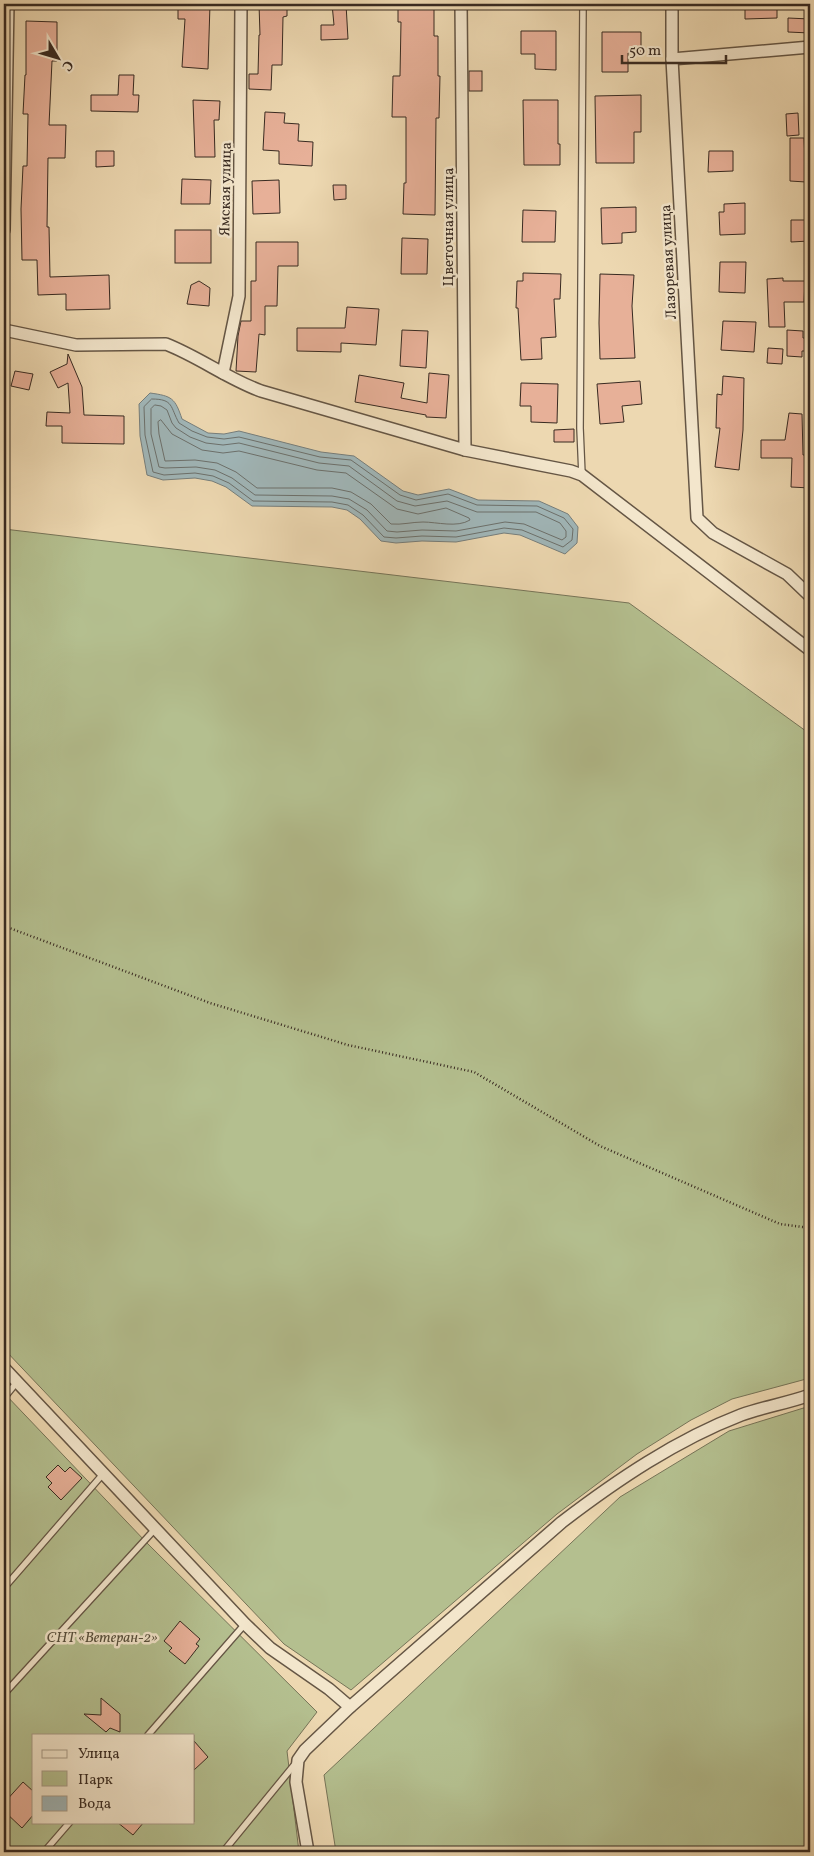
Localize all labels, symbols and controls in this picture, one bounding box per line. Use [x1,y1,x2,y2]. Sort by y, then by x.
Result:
north arrow [32,32,82,82]
scale bar [622,32,725,64]
text: 50 m [629,41,661,62]
text: С [57,56,77,74]
street label: Ямская улица [215,142,238,236]
street label: Цветочная улица [439,168,460,286]
street label: Лазоревая улица [656,204,683,320]
park label: СНТ «Ветеран-2» [46,1628,158,1649]
legend [32,1734,195,1824]
text: Улица [78,1744,120,1765]
text: Парк [78,1770,113,1791]
text: Вода [78,1794,111,1815]

